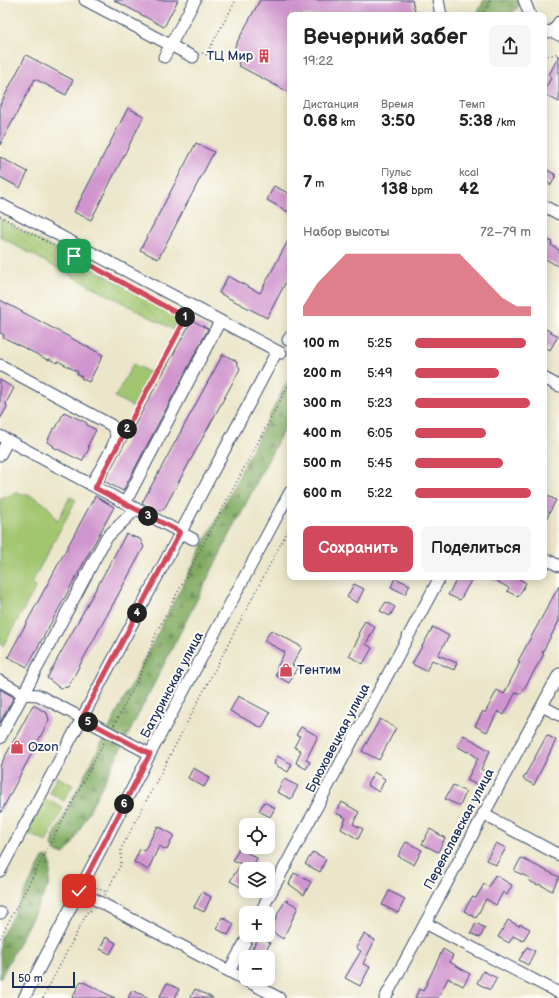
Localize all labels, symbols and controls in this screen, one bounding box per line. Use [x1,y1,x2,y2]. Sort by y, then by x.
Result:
text: Вечерний забег [303,24,467,51]
button: share [489,25,531,67]
place label: ТЦ Мир [207,48,254,64]
building icon: ТЦ Мир [256,48,272,64]
text: 19:22 [303,53,334,69]
text: Дистанция [303,98,359,111]
text: Время [381,98,414,111]
text: Темп [459,98,485,111]
text: 0.68 [303,111,338,131]
text: 3:50 [381,111,415,131]
text: 5:38 [459,111,493,131]
text: km [338,116,355,129]
text: /km [493,116,515,129]
text: Пульс [381,166,411,179]
text: kcal [459,166,479,179]
text: 7 [303,172,312,192]
text: m [312,177,324,190]
text: 138 [381,179,408,199]
text: 42 [459,179,479,199]
text: bpm [408,184,433,197]
text: Набор высоты [303,224,390,240]
text: 72–79 m [480,224,531,240]
pin [57,239,91,273]
icon: arrive [63,245,85,267]
pin: 1 [175,307,195,327]
text: 1 [183,310,187,323]
text: 100 m [303,335,339,351]
text: 5:25 [367,335,392,351]
text: 200 m [303,365,341,381]
text: 5:49 [367,365,393,381]
text: 300 m [303,395,341,411]
text: 5:23 [367,395,392,411]
pin: 2 [117,419,137,439]
text: 2 [124,422,130,435]
text: 400 m [303,425,341,441]
text: 6:05 [367,425,393,441]
text: 500 m [303,455,341,471]
text: 5:45 [367,455,392,471]
text: 600 m [303,485,342,501]
text: 5:22 [367,485,392,501]
pin: 3 [138,506,158,526]
text: 3 [145,509,151,522]
button: Сохранить [303,526,413,572]
button: Поделиться [421,526,531,572]
pin: 4 [127,603,147,623]
text: 4 [134,606,140,619]
street label: Батуринская улица [137,629,207,741]
shop icon: Тентим [278,662,294,678]
place label: Тентим [297,662,341,678]
street label: Брюховецкая улица [302,680,374,795]
pin: 5 [78,712,98,732]
text: 5 [85,715,91,728]
shop icon: Ozon [9,739,25,755]
place label: Ozon [28,739,58,755]
street label: Переяславская улица [420,766,498,892]
pin: 6 [114,794,134,814]
text: 6 [121,797,127,810]
map controls [239,818,275,986]
button: locate [239,818,275,854]
button: layers [239,862,275,898]
pin [62,874,96,908]
icon: check [68,880,90,902]
button: + [239,906,275,942]
button: − [239,950,275,986]
scale bar [12,970,75,989]
text: 50 m [18,972,43,985]

